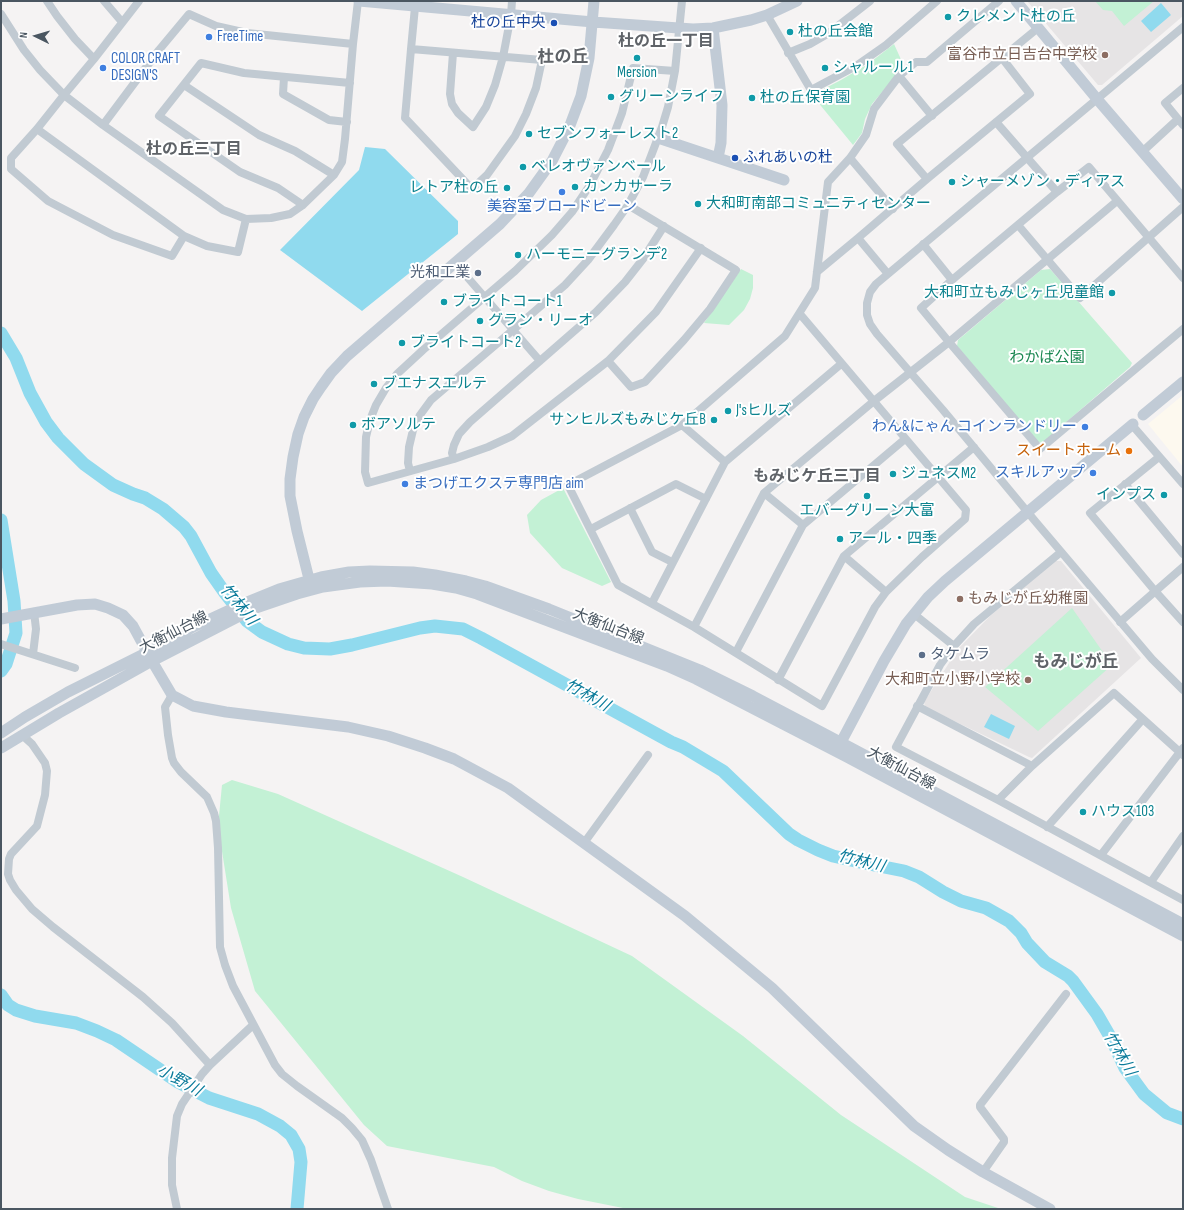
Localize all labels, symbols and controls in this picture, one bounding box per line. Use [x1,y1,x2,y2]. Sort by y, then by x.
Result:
place label: クレメント杜の丘 [956,8,1076,26]
marker: クレメント杜の丘 [943,12,953,22]
place label: 杜の丘中央 [471,14,546,32]
north arrow [16,16,56,56]
marker: 杜の丘中央 [549,18,559,28]
place label: 杜の丘会館 [798,23,873,41]
marker: 杜の丘会館 [785,27,795,37]
place label: FreeTime [217,28,263,46]
text: N [17,31,30,38]
marker: FreeTime [204,32,214,42]
district label: 杜の丘一丁目 [618,32,714,52]
place label: 富谷市立日吉台中学校 [947,46,1097,64]
district label: 杜の丘 [538,48,588,68]
place label: COLOR CRAFT DESIGN'S [111,50,180,85]
marker: 富谷市立日吉台中学校 [1100,50,1110,60]
marker: Mersion [632,53,642,63]
place label: シャルール1 [833,59,913,77]
marker: COLOR CRAFT DESIGN'S [98,63,108,73]
marker: シャルール1 [820,63,830,73]
place label: Mersion [617,64,657,82]
place label: グリーンライフ [619,88,724,106]
place label: 杜の丘保育園 [760,89,850,107]
marker: グリーンライフ [606,92,616,102]
marker: 杜の丘保育園 [747,93,757,103]
place label: セブンフォーレスト2 [537,125,678,143]
marker: セブンフォーレスト2 [524,129,534,139]
district label: 杜の丘三丁目 [146,140,242,160]
place label: ふれあいの杜 [743,149,833,167]
marker: ふれあいの杜 [730,153,740,163]
place label: ベレオヴァンベール [531,158,666,176]
marker: ベレオヴァンベール [518,162,528,172]
place label: シャーメゾン・ディアス [960,173,1125,191]
marker: シャーメゾン・ディアス [947,177,957,187]
place label: カンカサーラ [583,178,673,196]
place label: レトア杜の丘 [409,179,499,197]
marker: カンカサーラ [570,182,580,192]
marker: レトア杜の丘 [502,183,512,193]
marker: 美容室ブロードビーン [557,187,567,197]
place label: 大和町南部コミュニティセンター [706,195,931,213]
place label: 美容室ブロードビーン [487,198,637,216]
marker: 大和町南部コミュニティセンター [693,199,703,209]
place label: ハーモニーグランデ2 [526,246,667,264]
marker: ハーモニーグランデ2 [513,250,523,260]
place label: 光和工業 [410,264,470,282]
marker: 光和工業 [473,268,483,278]
place label: 大和町立もみじヶ丘児童館 [924,284,1104,302]
marker: 大和町立もみじヶ丘児童館 [1107,288,1117,298]
place label: ブライトコート1 [452,293,562,311]
marker: ブライトコート1 [439,297,449,307]
place label: グラン・リーオ [488,312,593,330]
marker: グラン・リーオ [475,316,485,326]
place label: ブライトコート2 [410,334,521,352]
marker: ブライトコート2 [397,338,407,348]
park label: わかば公園 [1010,349,1084,367]
place label: ブエナスエルテ [382,375,487,393]
marker: ブエナスエルテ [369,379,379,389]
place label: J'sヒルズ [736,402,792,420]
marker: J'sヒルズ [723,406,733,416]
place label: サンヒルズもみじケ丘B [549,411,706,429]
marker: サンヒルズもみじケ丘B [709,415,719,425]
place label: ボアソルテ [361,416,436,434]
place label: わん&にゃん コインランドリー [872,418,1077,436]
marker: ボアソルテ [348,420,358,430]
marker: わん&にゃん コインランドリー [1080,422,1090,432]
place label: スイートホーム [1016,442,1121,460]
marker: スイートホーム [1124,446,1134,456]
place label: スキルアップ [995,464,1085,482]
place label: ジュネスM2 [901,465,976,483]
district label: もみじケ丘三丁目 [753,467,881,487]
marker: スキルアップ [1088,468,1098,478]
marker: ジュネスM2 [888,469,898,479]
place label: まつげエクステ専門店 aim [413,475,584,493]
marker: まつげエクステ専門店 aim [400,479,410,489]
place label: インプス [1096,486,1156,504]
marker: インプス [1159,490,1169,500]
marker: エバーグリーン大富 [862,491,872,501]
place label: エバーグリーン大富 [800,502,934,520]
place label: アール・四季 [848,530,937,548]
marker: アール・四季 [835,534,845,544]
water label: 竹林川 [215,580,261,630]
place label: もみじが丘幼稚園 [968,590,1088,608]
marker: もみじが丘幼稚園 [955,594,965,604]
street label: 大衡仙台線 [570,605,646,649]
street label: 大衡仙台線 [137,608,211,658]
place label: タケムラ [930,646,990,664]
marker: タケムラ [917,650,927,660]
district label: もみじが丘 [1034,653,1118,673]
place label: 大和町立小野小学校 [885,671,1020,689]
marker: 大和町立小野小学校 [1023,675,1033,685]
water label: 竹林川 [561,676,613,716]
street label: 大衡仙台線 [864,743,938,795]
place label: ハウス103 [1091,803,1154,821]
marker: ハウス103 [1078,807,1088,817]
water label: 竹林川 [835,847,887,877]
water label: 竹林川 [1099,1028,1139,1080]
water label: 小野川 [153,1061,205,1101]

